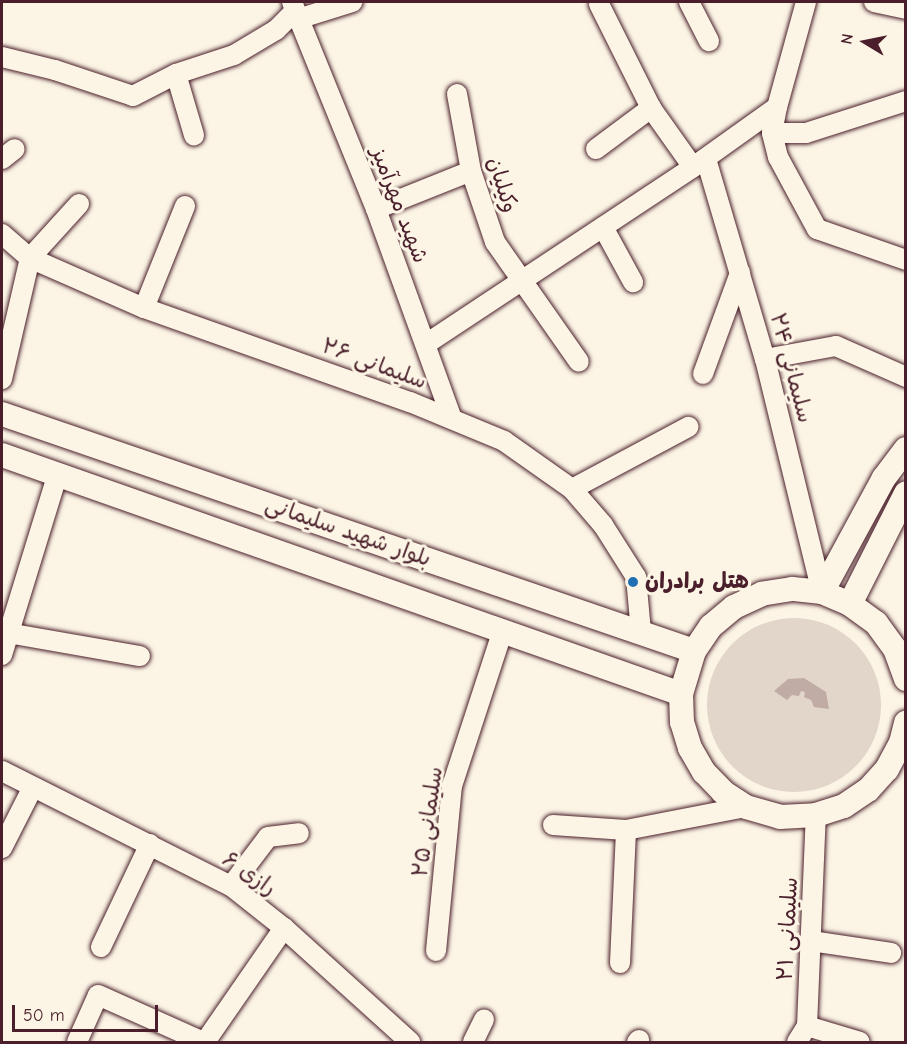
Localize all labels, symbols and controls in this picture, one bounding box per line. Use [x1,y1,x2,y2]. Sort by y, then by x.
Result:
north arrow [835,12,895,72]
text: N [838,32,857,46]
street label: شهید مهرآمیز [365,143,433,267]
street label: وکیلیان [481,154,523,216]
street label: سلیمانی ۲۴ [764,310,818,426]
street label: سلیمانی ۲۶ [318,333,430,395]
street label: بلوار شهید سلیمانی [262,491,434,573]
place label: هتل برادران [645,569,749,595]
marker: هتل برادران [626,575,640,589]
street label: سلیمانی ۲۵ [407,765,449,879]
street label: رازی ۶ [217,846,281,902]
street label: سلیمانی ۲۱ [772,876,804,982]
scale bar [15,993,160,1031]
text: 50 m [23,1005,65,1026]

